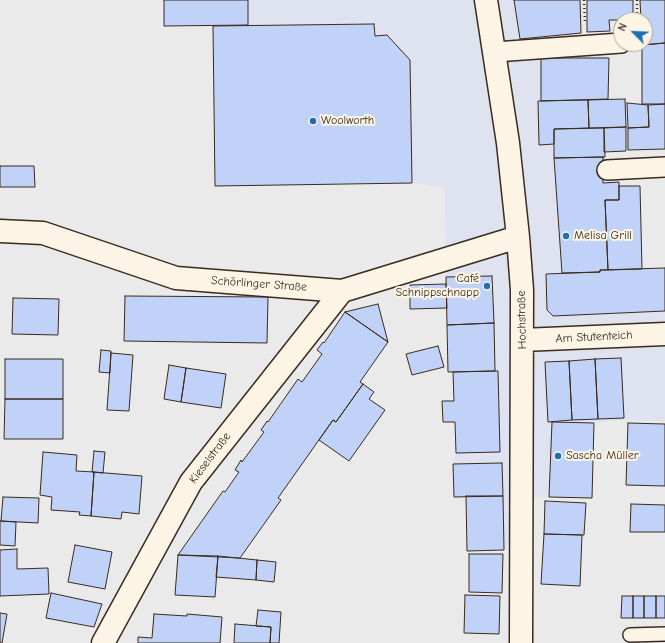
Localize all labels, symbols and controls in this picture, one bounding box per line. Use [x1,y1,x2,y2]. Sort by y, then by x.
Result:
north arrow [613,12,653,52]
text: N [615,21,630,33]
place label: Woolworth [321,114,374,128]
marker: Woolworth [308,116,318,126]
place label: Melisa Grill [574,229,632,243]
marker: Melisa Grill [561,231,571,241]
place label: Café Schnippschnapp [395,272,479,300]
street label: Schörlinger Straße [211,273,307,295]
marker: Café Schnippschnapp [482,281,492,291]
street label: Hochstraße [514,291,530,349]
street label: Am Stutenteich [555,328,633,346]
street label: Kieselstraße [186,429,234,487]
place label: Sascha Müller [566,449,638,463]
marker: Sascha Müller [553,451,563,461]

